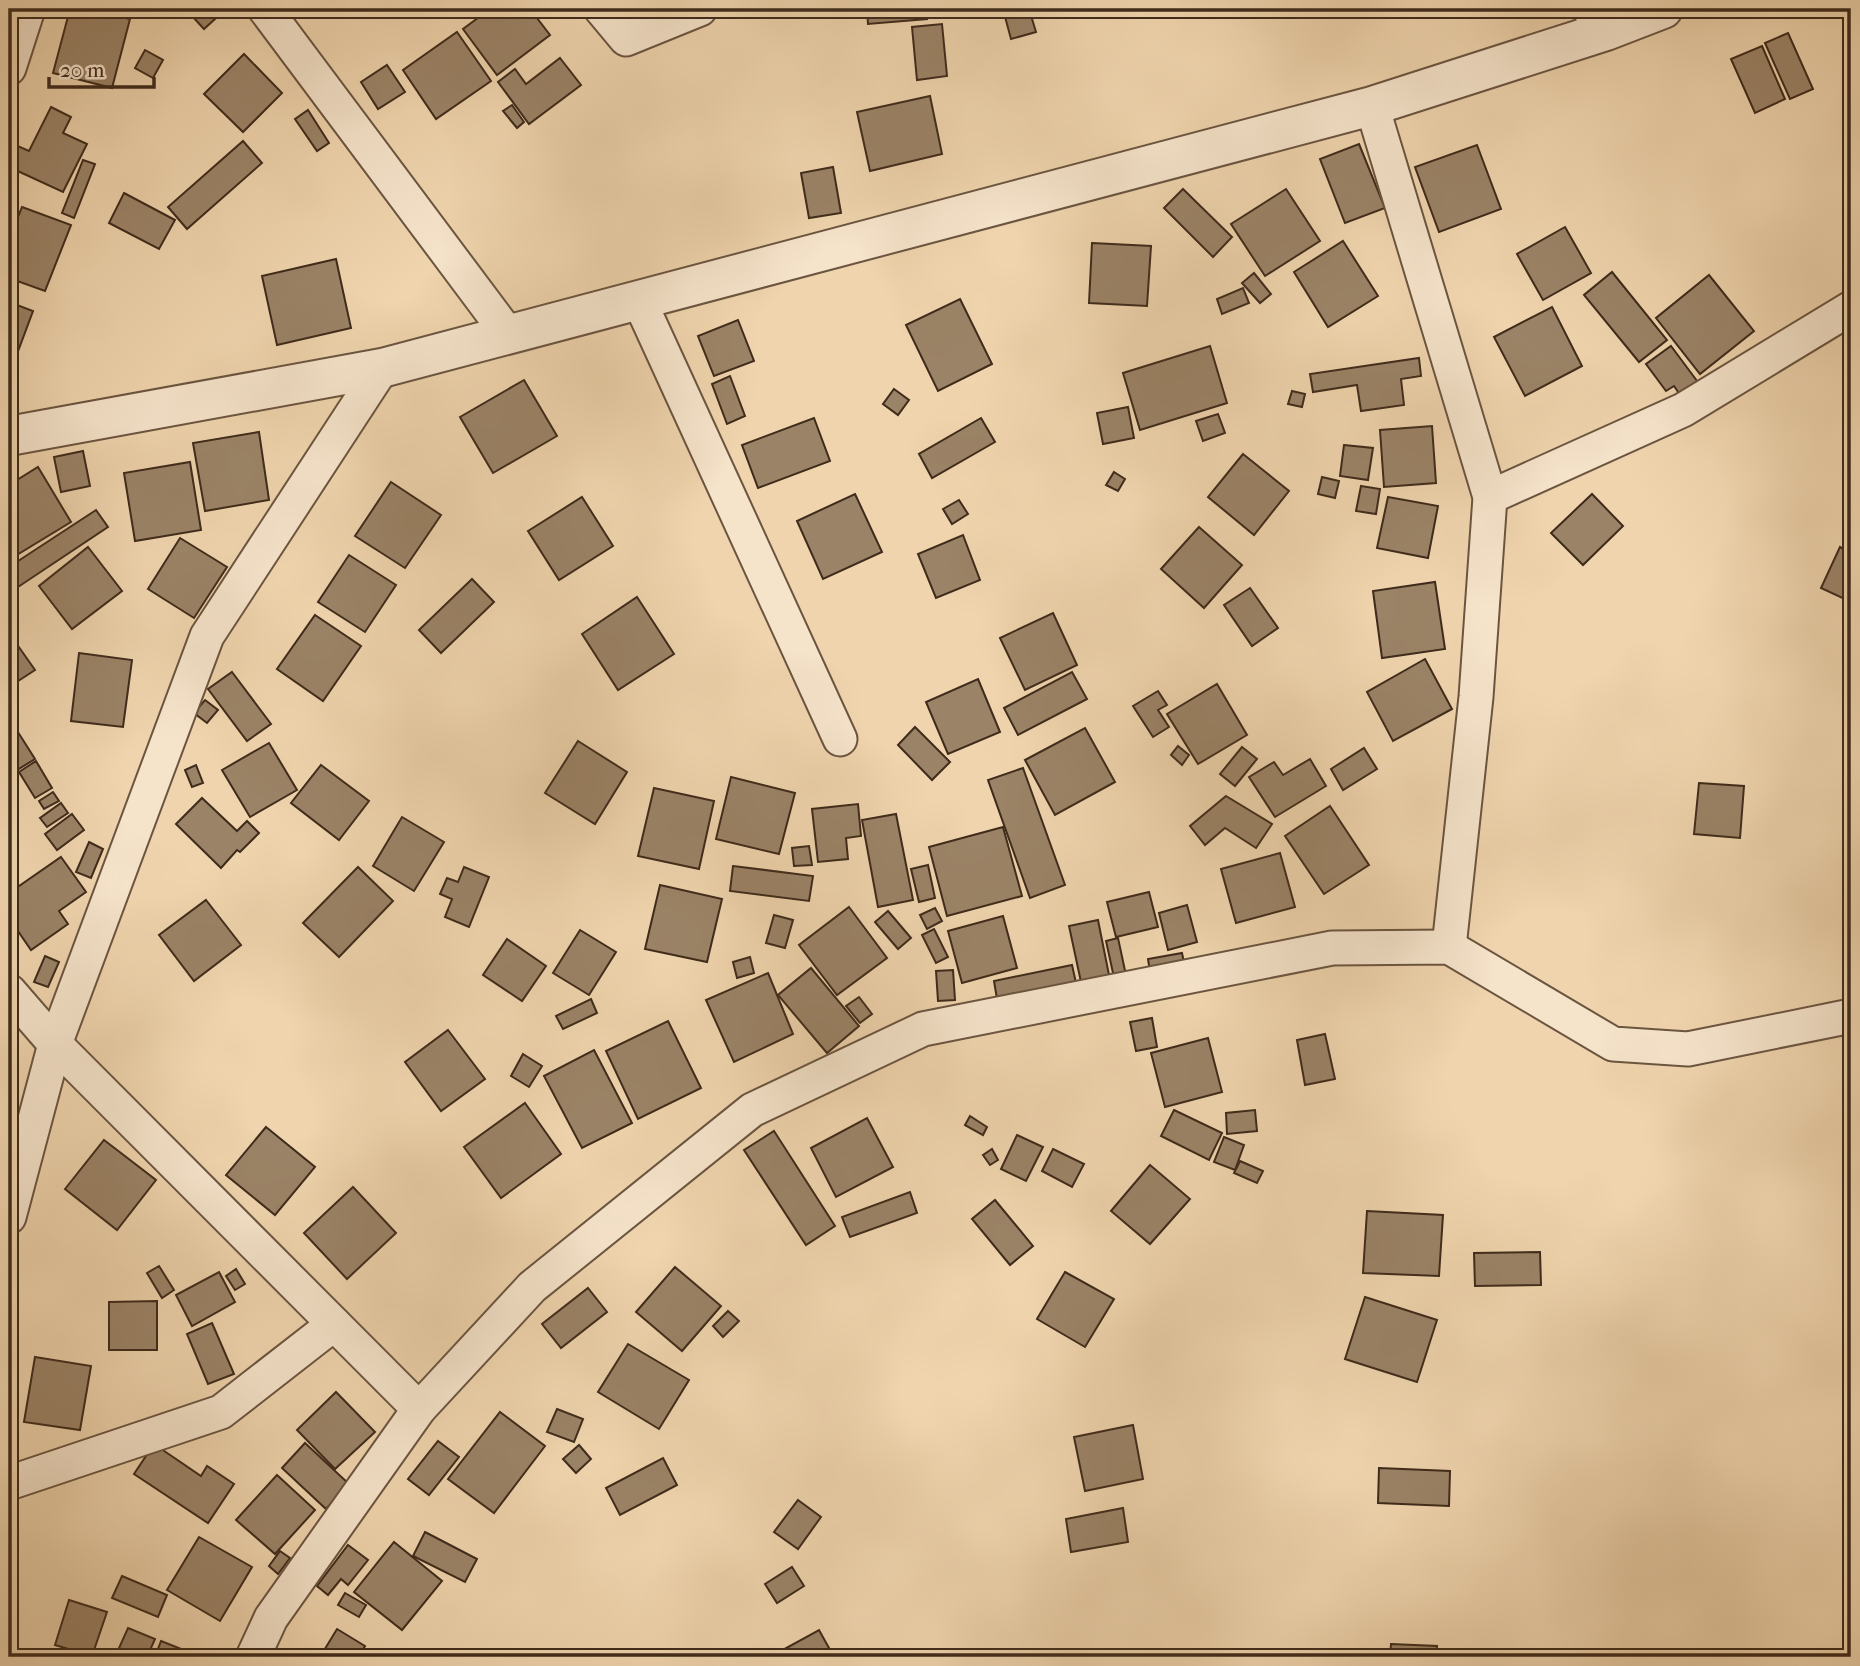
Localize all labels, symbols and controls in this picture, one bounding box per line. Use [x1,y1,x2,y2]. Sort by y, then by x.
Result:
scale bar [49,46,154,90]
text: 20 m [60,58,105,82]

